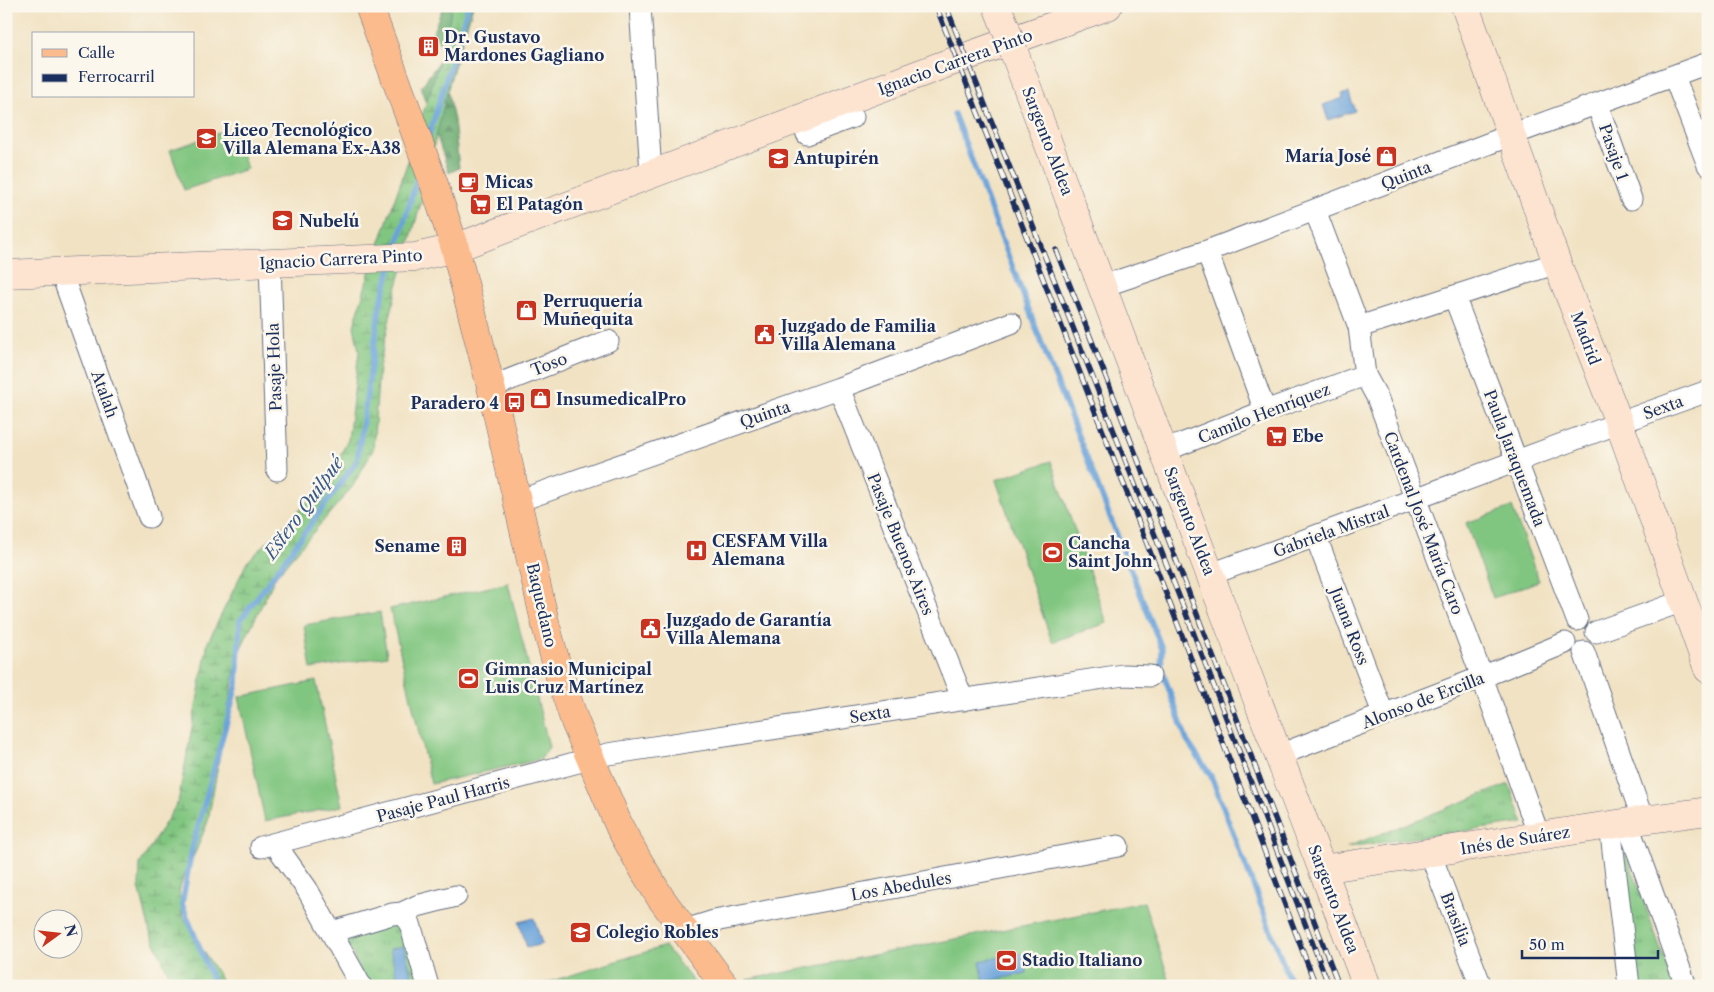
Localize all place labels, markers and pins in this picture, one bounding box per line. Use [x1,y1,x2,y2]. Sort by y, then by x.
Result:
place label: Dr. Gustavo Mardones Gagliano [444,27,604,65]
building icon: Dr. Gustavo Mardones Gagliano [416,34,440,58]
place label: Liceo Tecnológico Villa Alemana Ex-A38 [222,120,401,158]
school or university icon: Liceo Tecnológico Villa Alemana Ex-A38 [195,127,219,151]
shop icon: María José [1375,144,1399,168]
school or university icon: Antupirén [766,146,790,170]
place label: María José [1285,146,1371,166]
place label: Antupirén [793,148,879,168]
cafe icon: Micas [457,170,481,194]
place label: Micas [485,172,533,192]
supermarket icon: El Patagón [468,192,492,216]
place label: El Patagón [496,194,583,214]
school or university icon: Nubelú [271,209,295,233]
place label: Nubelú [299,211,360,231]
place label: Perruquería Muñequita [543,291,644,329]
shop icon: Perruquería Muñequita [515,298,539,322]
place label: Juzgado de Familia Villa Alemana [778,316,937,354]
public building icon: Juzgado de Familia Villa Alemana [753,323,777,347]
shop icon: InsumedicalPro [528,387,552,411]
place label: InsumedicalPro [556,389,686,409]
bus stop icon: Paradero 4 [503,391,527,415]
place label: Paradero 4 [411,393,499,413]
supermarket icon: Ebe [1264,424,1288,448]
place label: Ebe [1292,426,1324,446]
place label: CESFAM Villa Alemana [711,531,829,569]
place label: Cancha Saint John [1068,533,1153,571]
building icon: Sename [444,534,468,558]
place label: Sename [374,536,440,556]
hospital icon: CESFAM Villa Alemana [684,538,708,562]
sports icon: Cancha Saint John [1040,540,1064,564]
place label: Juzgado de Garantía Villa Alemana [663,610,832,648]
public building icon: Juzgado de Garantía Villa Alemana [638,617,662,641]
place label: Gimnasio Municipal Luis Cruz Martínez [485,659,652,697]
sports icon: Gimnasio Municipal Luis Cruz Martínez [457,666,481,690]
school or university icon: Colegio Robles [568,920,592,944]
place label: Colegio Robles [596,922,719,942]
sports icon: Stadio Italiano [994,948,1018,972]
place label: Stadio Italiano [1022,950,1142,970]

